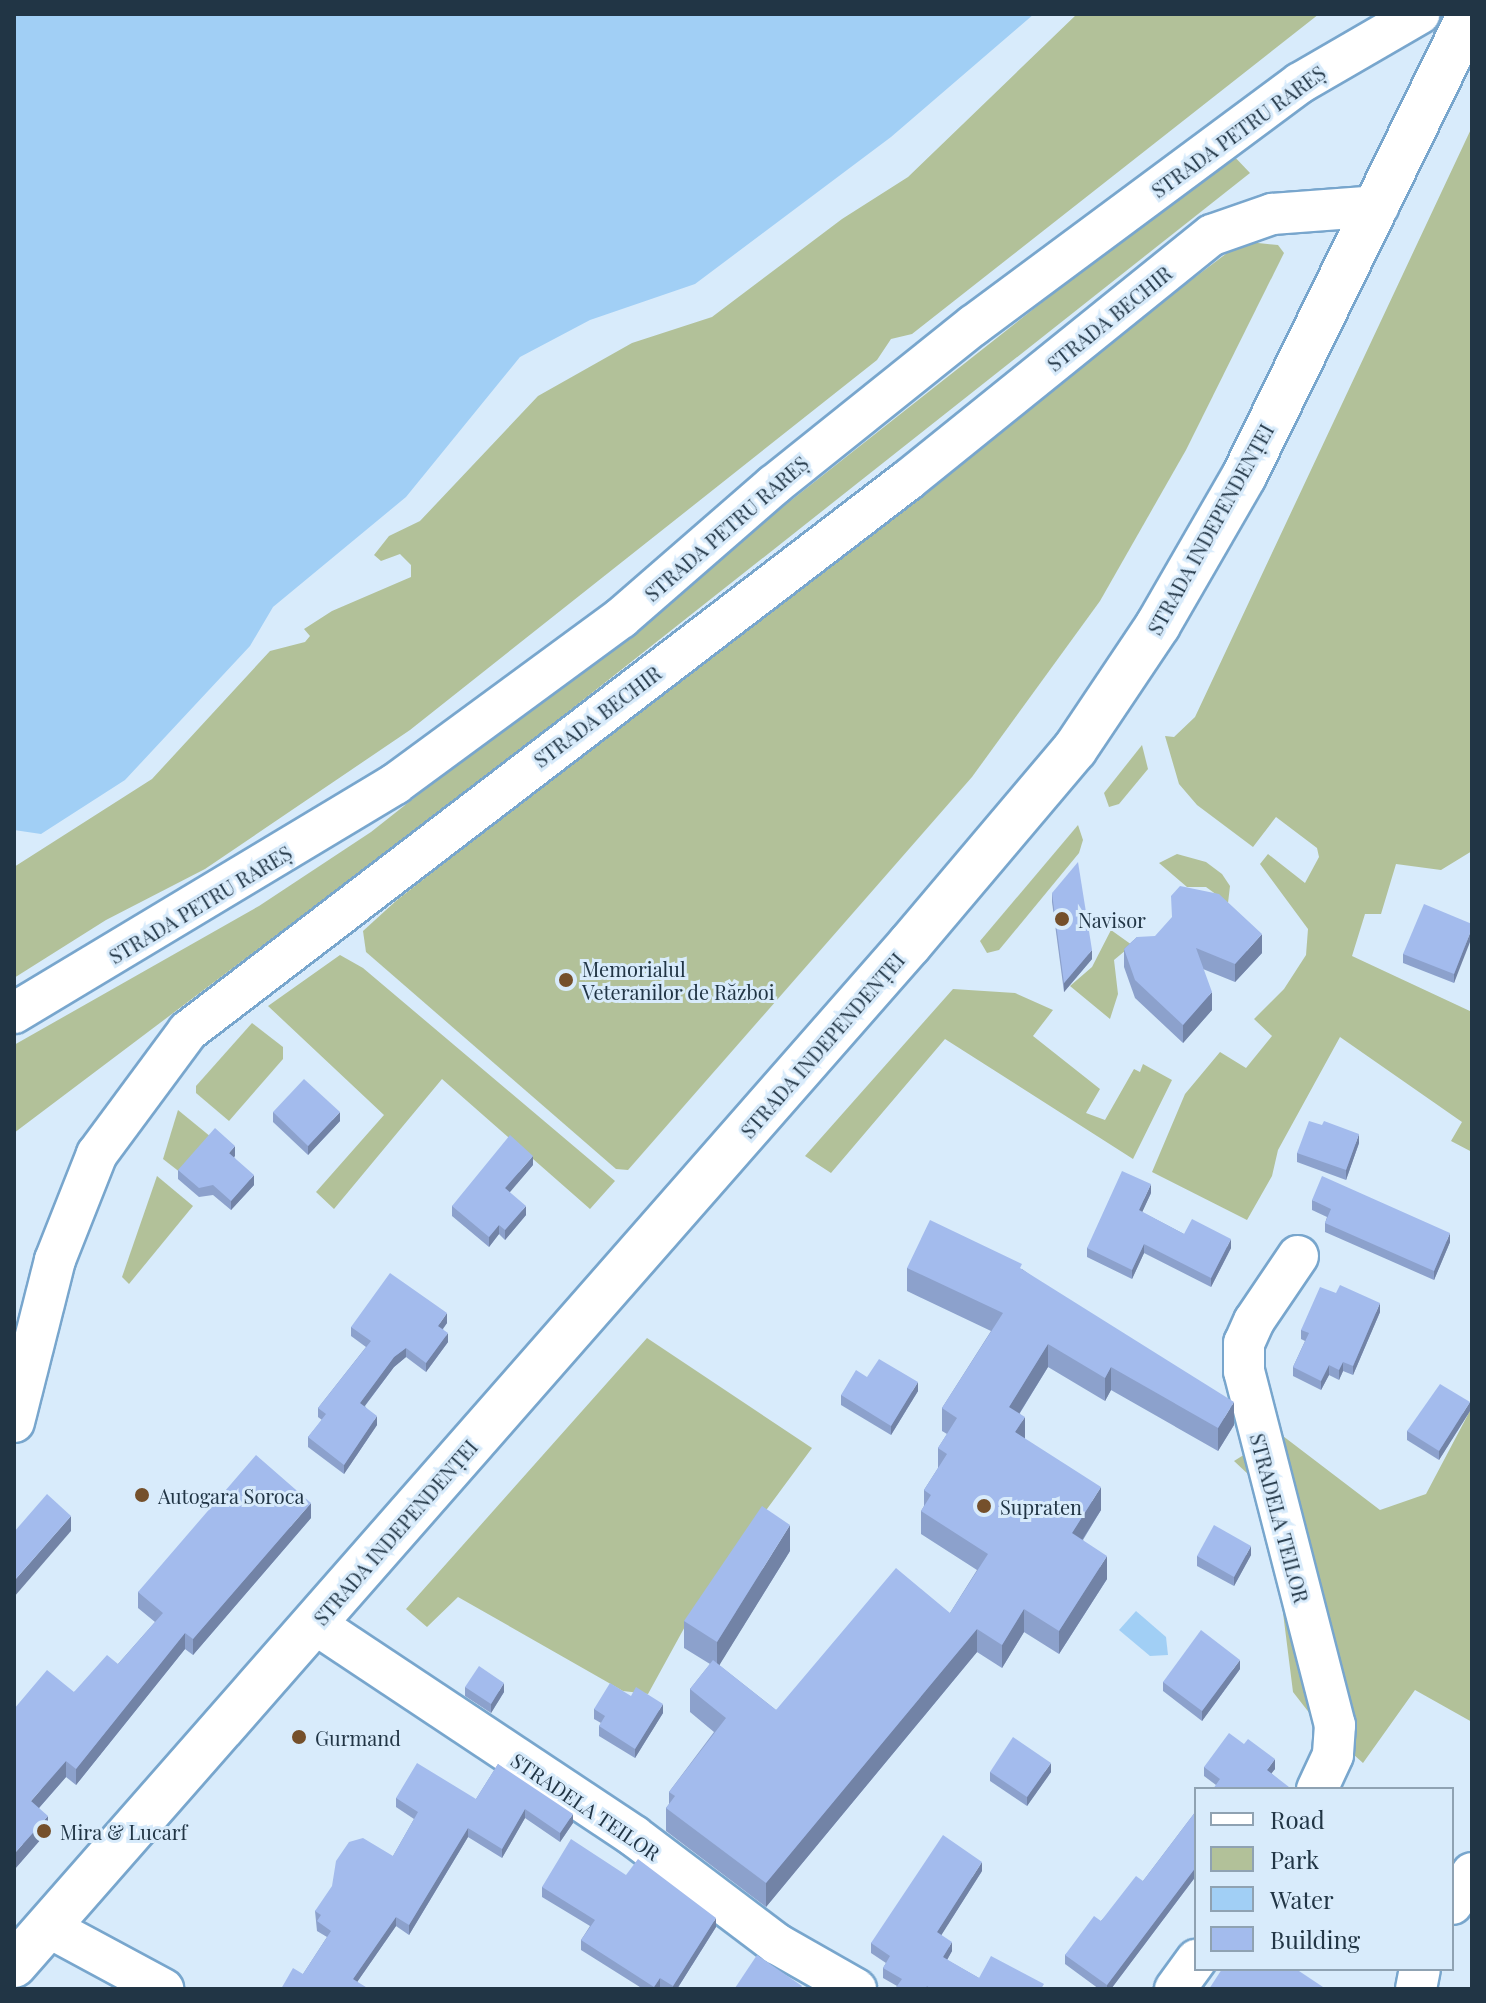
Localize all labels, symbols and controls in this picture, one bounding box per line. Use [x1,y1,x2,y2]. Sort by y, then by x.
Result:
street label: STRADA PETRU RAREȘ [1146,60,1330,202]
street label: STRADA BECHIR [1042,260,1176,376]
street label: STRADA INDEPENDENȚEI [1142,419,1278,639]
street label: STRADA PETRU RAREȘ [639,450,813,606]
street label: STRADA BECHIR [529,660,665,772]
street label: STRADA PETRU RAREȘ [104,840,296,968]
place label: Navisor [1078,907,1146,931]
marker: Navisor [1053,910,1071,928]
street label: STRADA INDEPENDENȚEI [735,948,909,1142]
place label: Memorialul Veteranilor de Război [582,956,775,1003]
marker: Memorialul Veteranilor de Război [557,971,575,989]
street label: STRADELA TEILOR [1246,1430,1314,1606]
street label: STRADA INDEPENDENȚEI [308,1435,482,1629]
place label: Autogara Soroca [158,1483,305,1507]
marker: Autogara Soroca [133,1486,151,1504]
place label: Supraten [1000,1494,1082,1518]
marker: Supraten [975,1497,993,1515]
place label: Gurmand [315,1725,401,1749]
marker: Gurmand [290,1728,308,1746]
street label: STRADELA TEILOR [507,1747,665,1865]
legend [1194,1787,1454,1971]
text: Road [1270,1803,1325,1835]
place label: Mira & Lucarf [60,1819,187,1843]
marker: Mira & Lucarf [35,1822,53,1840]
text: Park [1270,1843,1319,1875]
text: Water [1270,1883,1334,1915]
text: Building [1270,1923,1360,1955]

